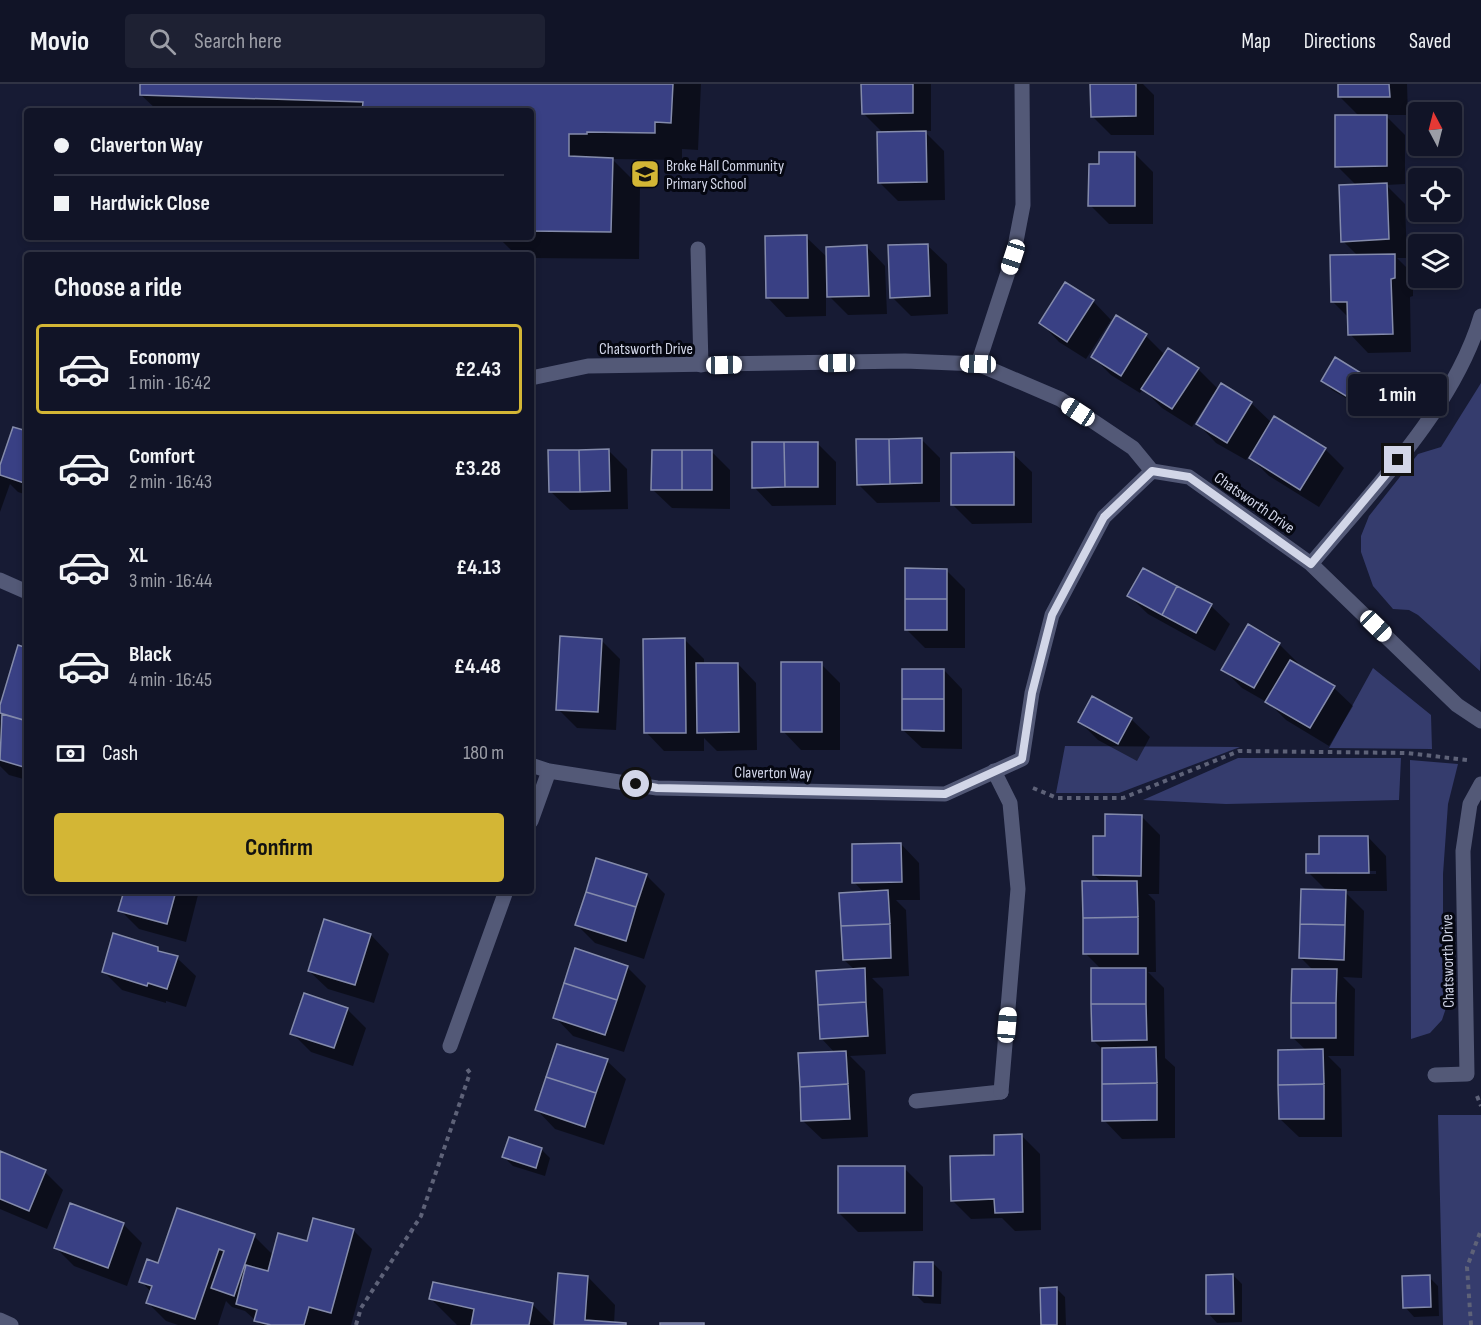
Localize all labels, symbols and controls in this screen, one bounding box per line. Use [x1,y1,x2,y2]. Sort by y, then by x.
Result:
search box [125,14,545,68]
text: Movio [30,25,89,58]
icon: search [146,25,179,58]
text: Search here [194,28,282,55]
text: Map [1241,29,1271,54]
text: Directions [1304,29,1376,54]
text: Saved [1409,29,1451,54]
north arrow [1408,102,1462,156]
map controls [1408,102,1462,288]
text: Claverton Way [90,132,203,159]
place label: Broke Hall Community Primary School [666,157,784,194]
school or university icon: Broke Hall Community Primary School [629,158,661,190]
button: locate [1408,168,1462,222]
text: Hardwick Close [90,190,210,217]
button: layers [1408,234,1462,288]
car [999,237,1027,277]
text: Choose a ride [54,272,182,304]
street label: Chatsworth Drive [599,340,693,359]
icon: car [57,342,111,396]
text: Economy [129,344,200,371]
car [819,354,855,372]
car [960,354,996,374]
text: £2.43 [455,356,501,383]
car [706,356,742,374]
text: 1 min · 16:42 [129,371,211,395]
callout: 1 min [1348,373,1448,415]
text: 1 min [1379,383,1416,407]
car [1058,395,1098,429]
icon: car [57,441,111,495]
text: Comfort [129,443,195,470]
route end [1384,446,1411,473]
text: £3.28 [454,455,501,482]
street label: Chatsworth Drive [1210,469,1298,538]
text: 2 min · 16:43 [129,470,212,494]
icon: car [57,540,111,594]
text: XL [129,542,148,569]
text: £4.13 [456,554,501,581]
text: 3 min · 16:44 [129,569,212,593]
car [1357,607,1395,645]
icon: car [57,639,111,693]
text: Black [129,641,171,668]
text: £4.48 [454,653,501,680]
text: 4 min · 16:45 [129,668,212,692]
icon: cash [54,737,87,770]
text: Cash [102,740,138,767]
text: 180 m [463,741,504,765]
street label: Claverton Way [734,763,812,784]
route start [622,770,649,797]
button: Confirm [54,813,504,882]
street label: Chatsworth Drive [1438,914,1459,1008]
car [996,1006,1018,1044]

